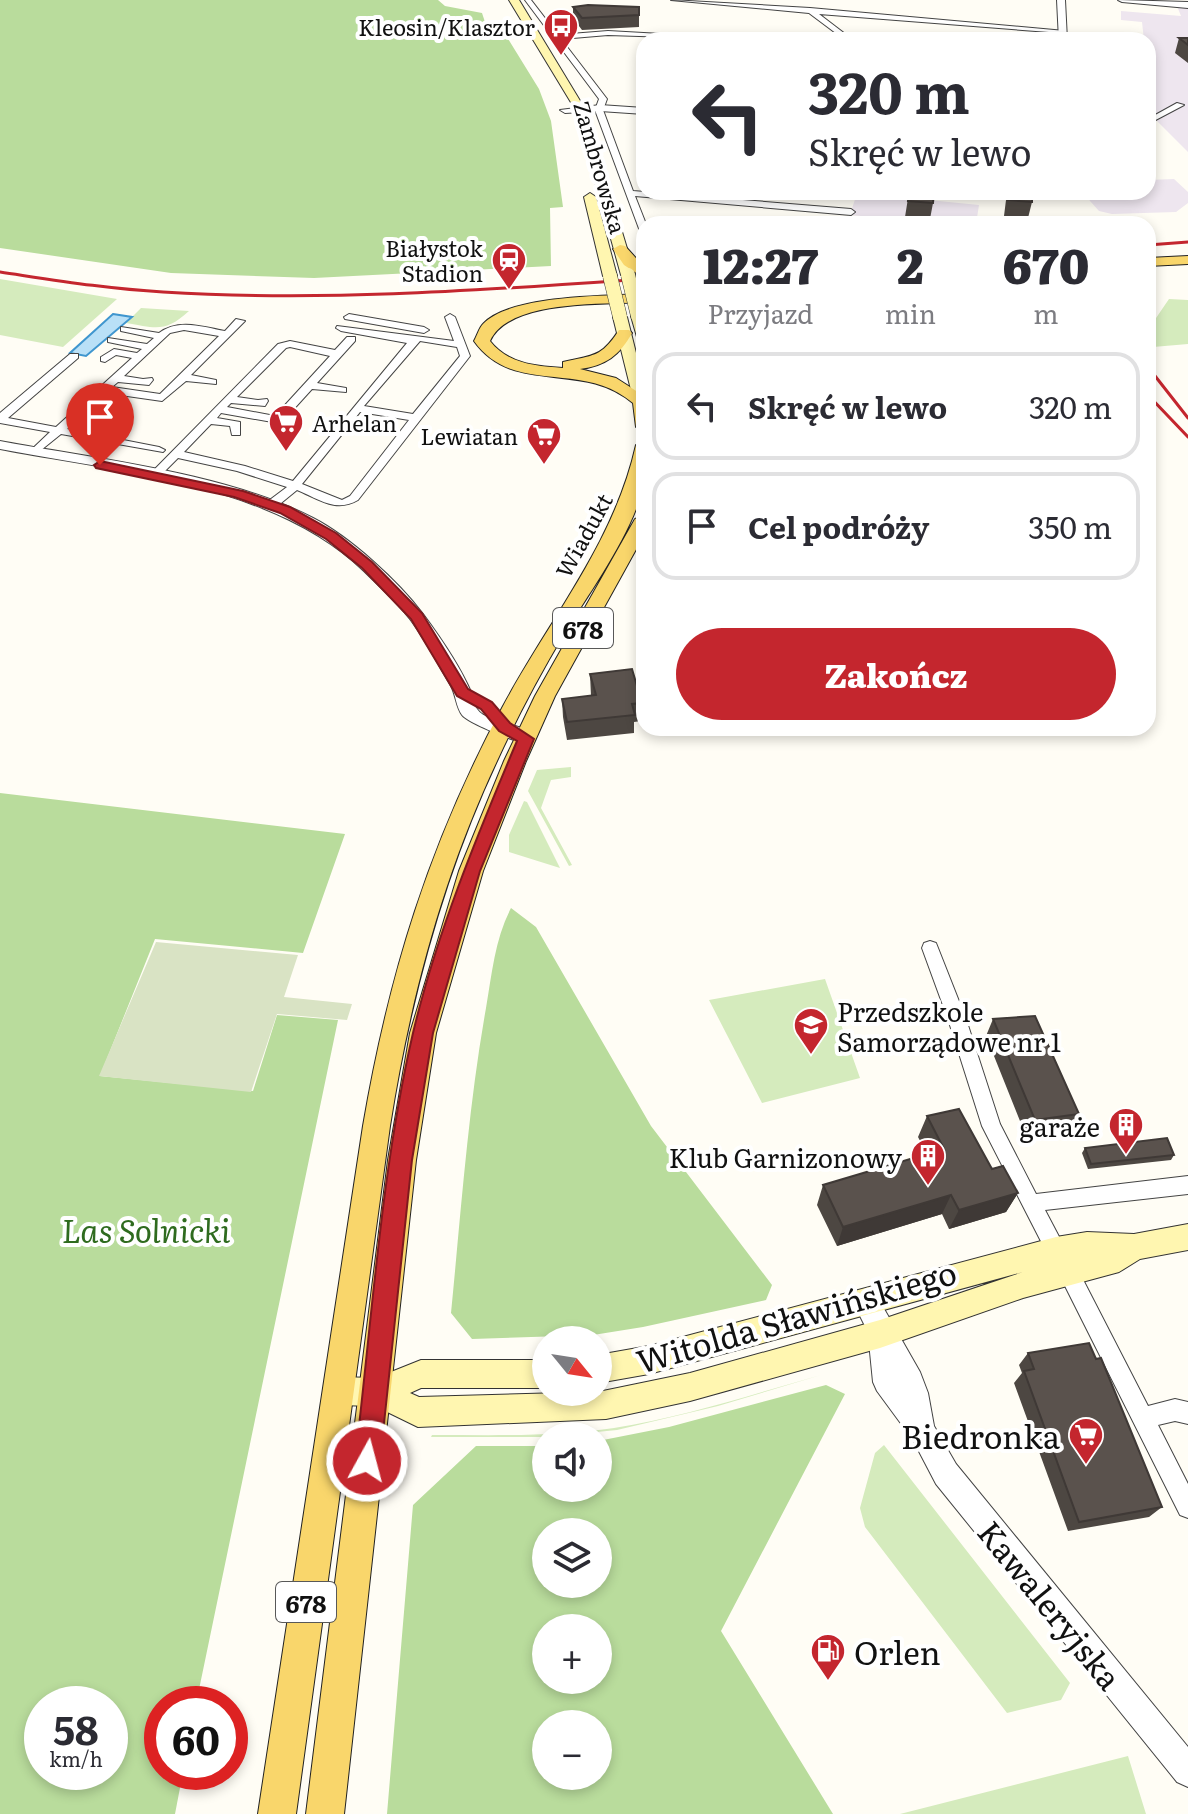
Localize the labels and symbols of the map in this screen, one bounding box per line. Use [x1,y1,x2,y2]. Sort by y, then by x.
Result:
bus stop icon: Kleosin/Klasztor [542,7,580,57]
place label: Kleosin/Klasztor [358,10,536,43]
street label: Zambrowska [566,97,636,237]
place label: Białystok Stadion [385,231,484,289]
station icon: Białystok Stadion [490,241,528,291]
pin [66,383,134,465]
supermarket icon: Arhelan [267,403,305,453]
place label: Arhelan [312,406,397,439]
supermarket icon: Lewiatan [525,416,563,466]
place label: Lewiatan [420,419,518,452]
street label: Wiadukt [546,487,620,583]
road number: 678 [553,608,613,648]
place label: Przedszkole Samorządowe nr 1 [837,991,1061,1060]
school or university icon: Przedszkole Samorządowe nr 1 [792,1006,830,1056]
place label: garaże [1020,1106,1100,1145]
building icon: garaże [1107,1106,1145,1156]
place label: Klub Garnizonowy [669,1137,902,1176]
building icon: Klub Garnizonowy [909,1137,947,1187]
park label: Las Solnicki [62,1205,231,1253]
street label: Witolda Sławińskiego [630,1246,962,1384]
north arrow [532,1326,612,1406]
place label: Biedronka [901,1411,1061,1459]
supermarket icon: Biedronka [1067,1416,1105,1466]
position arrow [325,1419,409,1503]
street label: Kawaleryjska [968,1509,1135,1700]
road number: 678 [276,1582,336,1622]
place label: Orlen [854,1627,941,1675]
fuel station icon: Orlen [809,1632,847,1682]
speed limit sign: 60 [144,1686,248,1790]

